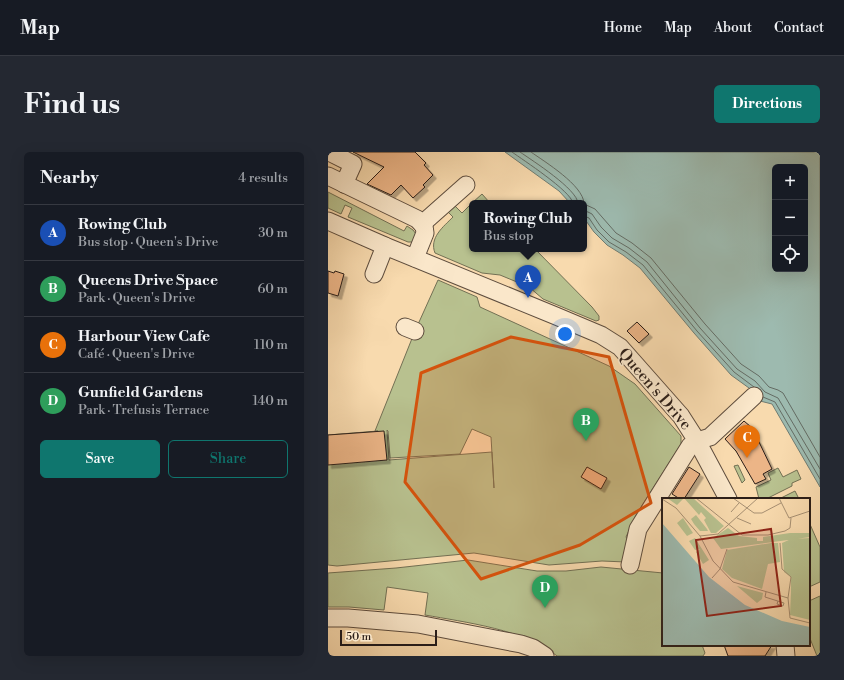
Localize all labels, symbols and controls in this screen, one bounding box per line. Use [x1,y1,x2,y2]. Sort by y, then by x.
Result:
text: Map [20,16,60,40]
text: Home [604,19,642,37]
text: Map [664,19,692,37]
text: About [714,19,752,37]
text: Contact [774,19,824,37]
button: Directions [714,85,820,123]
text: Find us [24,87,120,122]
map controls [772,164,808,272]
button: + [772,164,808,200]
text: Nearby [40,167,99,189]
text: 4 results [238,170,288,186]
popup [469,200,587,252]
button: − [772,200,808,236]
text: Rowing Club [484,209,572,228]
text: Rowing Club [78,215,167,234]
text: A [48,225,58,241]
text: 30 m [258,225,288,241]
text: Bus stop [484,228,534,244]
text: Bus stop · Queen's Drive [78,234,218,250]
button: locate [772,236,808,272]
pin: A [515,265,541,298]
text: Queens Drive Space [78,271,218,290]
text: B [48,281,58,297]
text: 60 m [257,281,288,297]
text: Park · Queen's Drive [78,290,195,306]
your location [555,324,575,344]
text: Harbour View Cafe [78,327,210,346]
text: C [48,337,58,353]
text: 110 m [254,337,288,353]
street label: Queen's Drive [614,344,696,434]
text: Café · Queen's Drive [78,346,195,362]
text: Gunfield Gardens [78,383,203,402]
text: D [48,393,58,409]
text: 140 m [252,393,288,409]
text: Park · Trefusis Terrace [78,402,209,418]
pin: B [573,408,599,441]
pin: C [734,425,760,458]
button: Save [40,440,160,478]
button: Share [168,440,288,478]
inset map [662,498,810,646]
pin: D [532,575,558,608]
scale bar [340,628,437,647]
text: 50 m [346,630,371,644]

